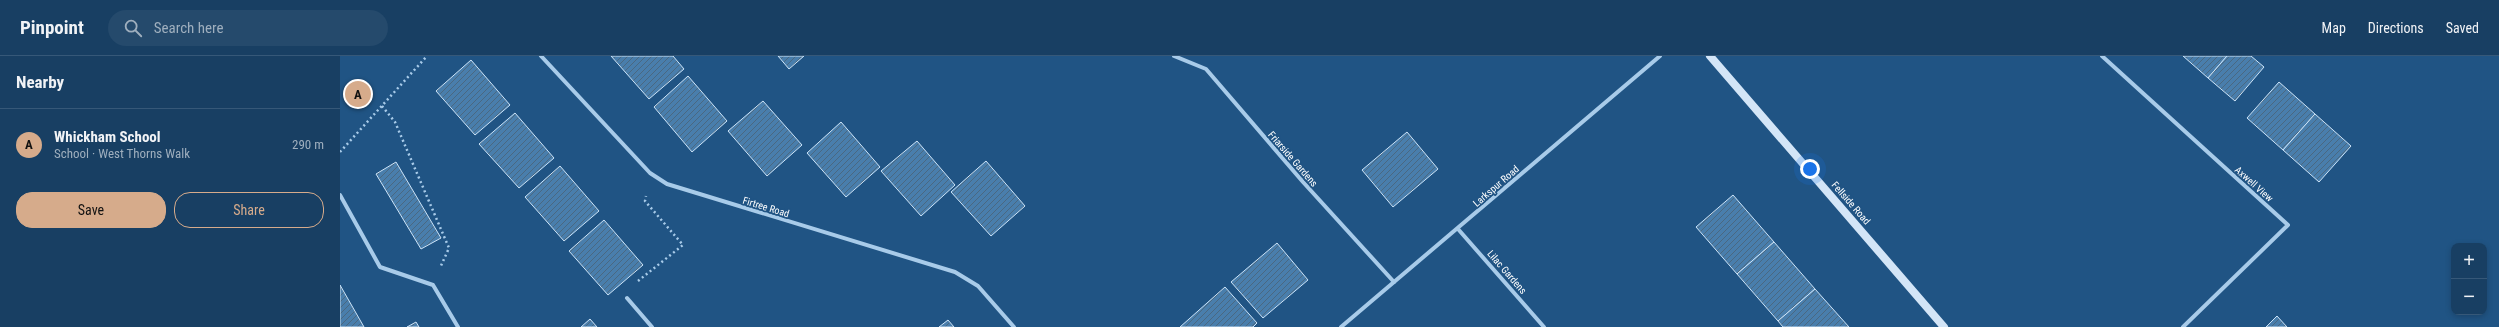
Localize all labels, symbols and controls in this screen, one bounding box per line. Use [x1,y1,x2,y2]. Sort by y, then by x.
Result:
search box [108,10,388,46]
text: Pinpoint [20,16,84,39]
icon: search [122,17,144,39]
text: Search here [154,19,224,37]
text: Map [2322,20,2346,36]
text: Directions [2368,20,2424,36]
text: Saved [2446,20,2479,36]
text: Nearby [16,72,64,92]
pin: A [345,79,371,109]
text: Whickham School [54,128,161,146]
street label: Friarside Gardens [1266,129,1320,189]
text: A [25,137,33,152]
text: 290 m [292,137,324,152]
text: School · West Thorns Walk [54,146,190,161]
your location [1800,159,1820,179]
street label: Larkspur Road [1471,163,1521,209]
street label: Axwell View [2233,164,2276,204]
street label: Fellside Road [1830,179,1873,227]
button: Save [16,192,166,228]
button: Share [174,192,324,228]
street label: Firtree Road [741,195,791,219]
map controls [2451,243,2487,315]
button: + [2451,243,2487,279]
street label: Lilac Gardens [1485,248,1529,296]
button: − [2451,279,2487,315]

